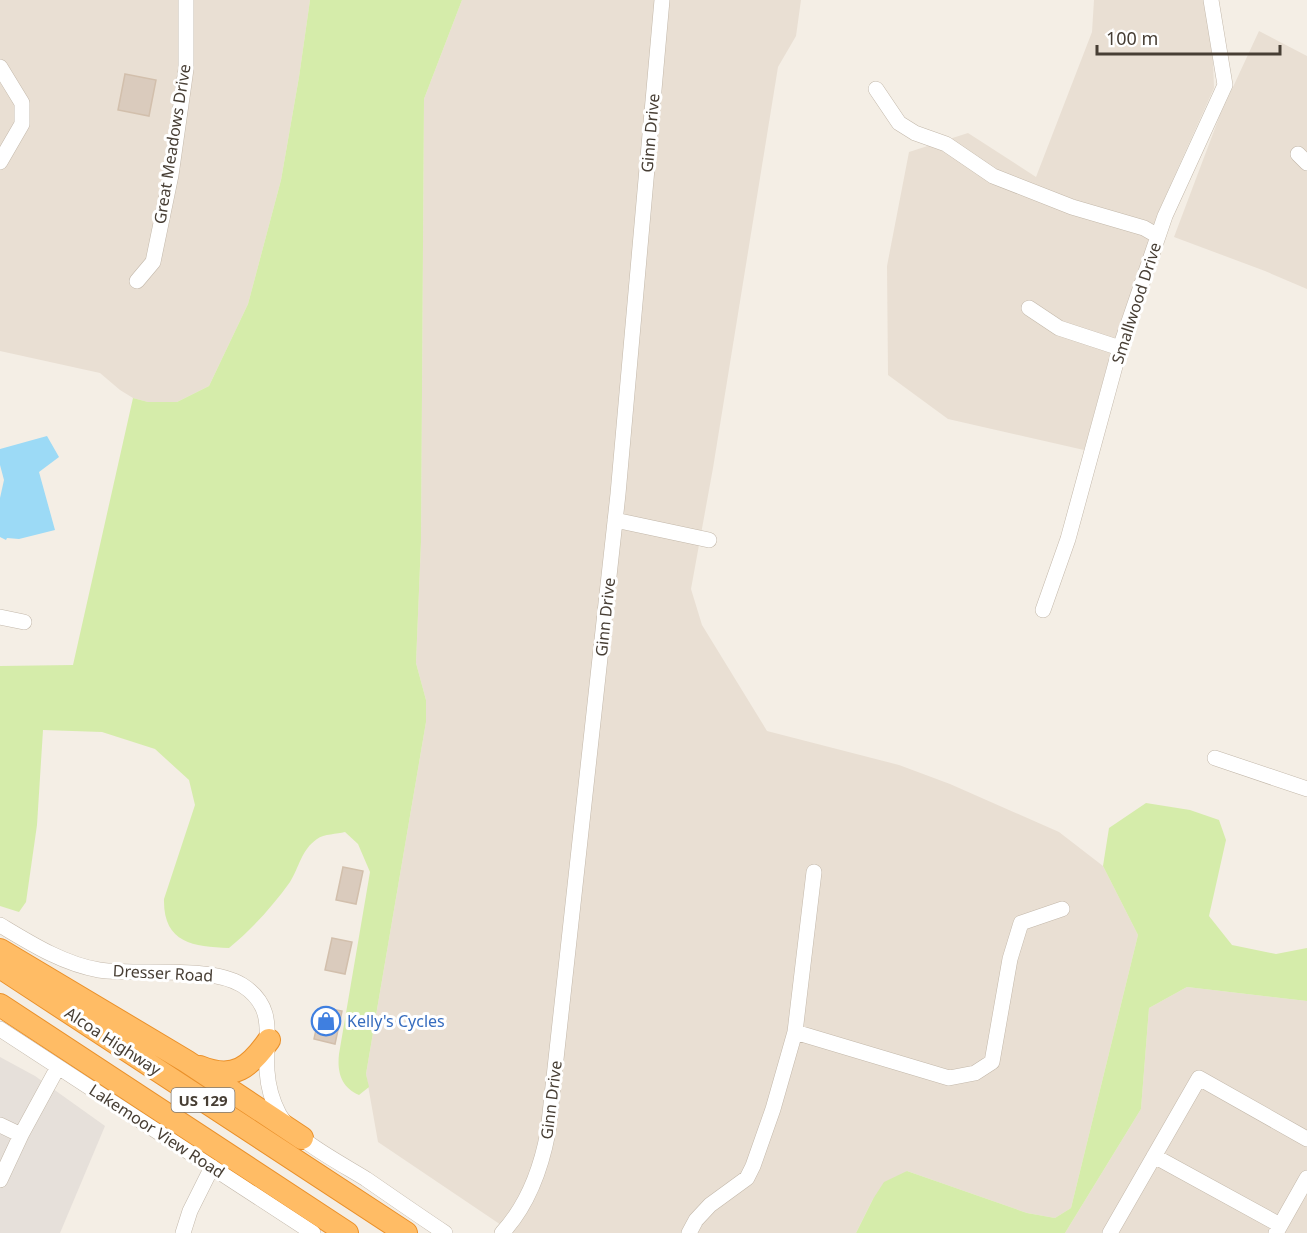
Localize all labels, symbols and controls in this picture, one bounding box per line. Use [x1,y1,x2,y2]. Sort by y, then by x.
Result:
scale bar [1097,18,1280,56]
text: 100 m [1106,26,1158,50]
street label: Great Meadows Drive [148,62,196,226]
street label: Ginn Drive [636,93,664,173]
street label: Smallwood Drive [1106,239,1166,367]
street label: Ginn Drive [590,576,620,658]
street label: Dresser Road [112,959,214,987]
street label: Alcoa Highway [61,1002,166,1081]
shop icon: Kelly's Cycles [310,1005,342,1037]
place label: Kelly's Cycles [347,1010,445,1032]
street label: Ginn Drive [535,1059,567,1141]
street label: Lakemoor View Road [85,1079,229,1183]
road number: US 129 [172,1088,234,1112]

